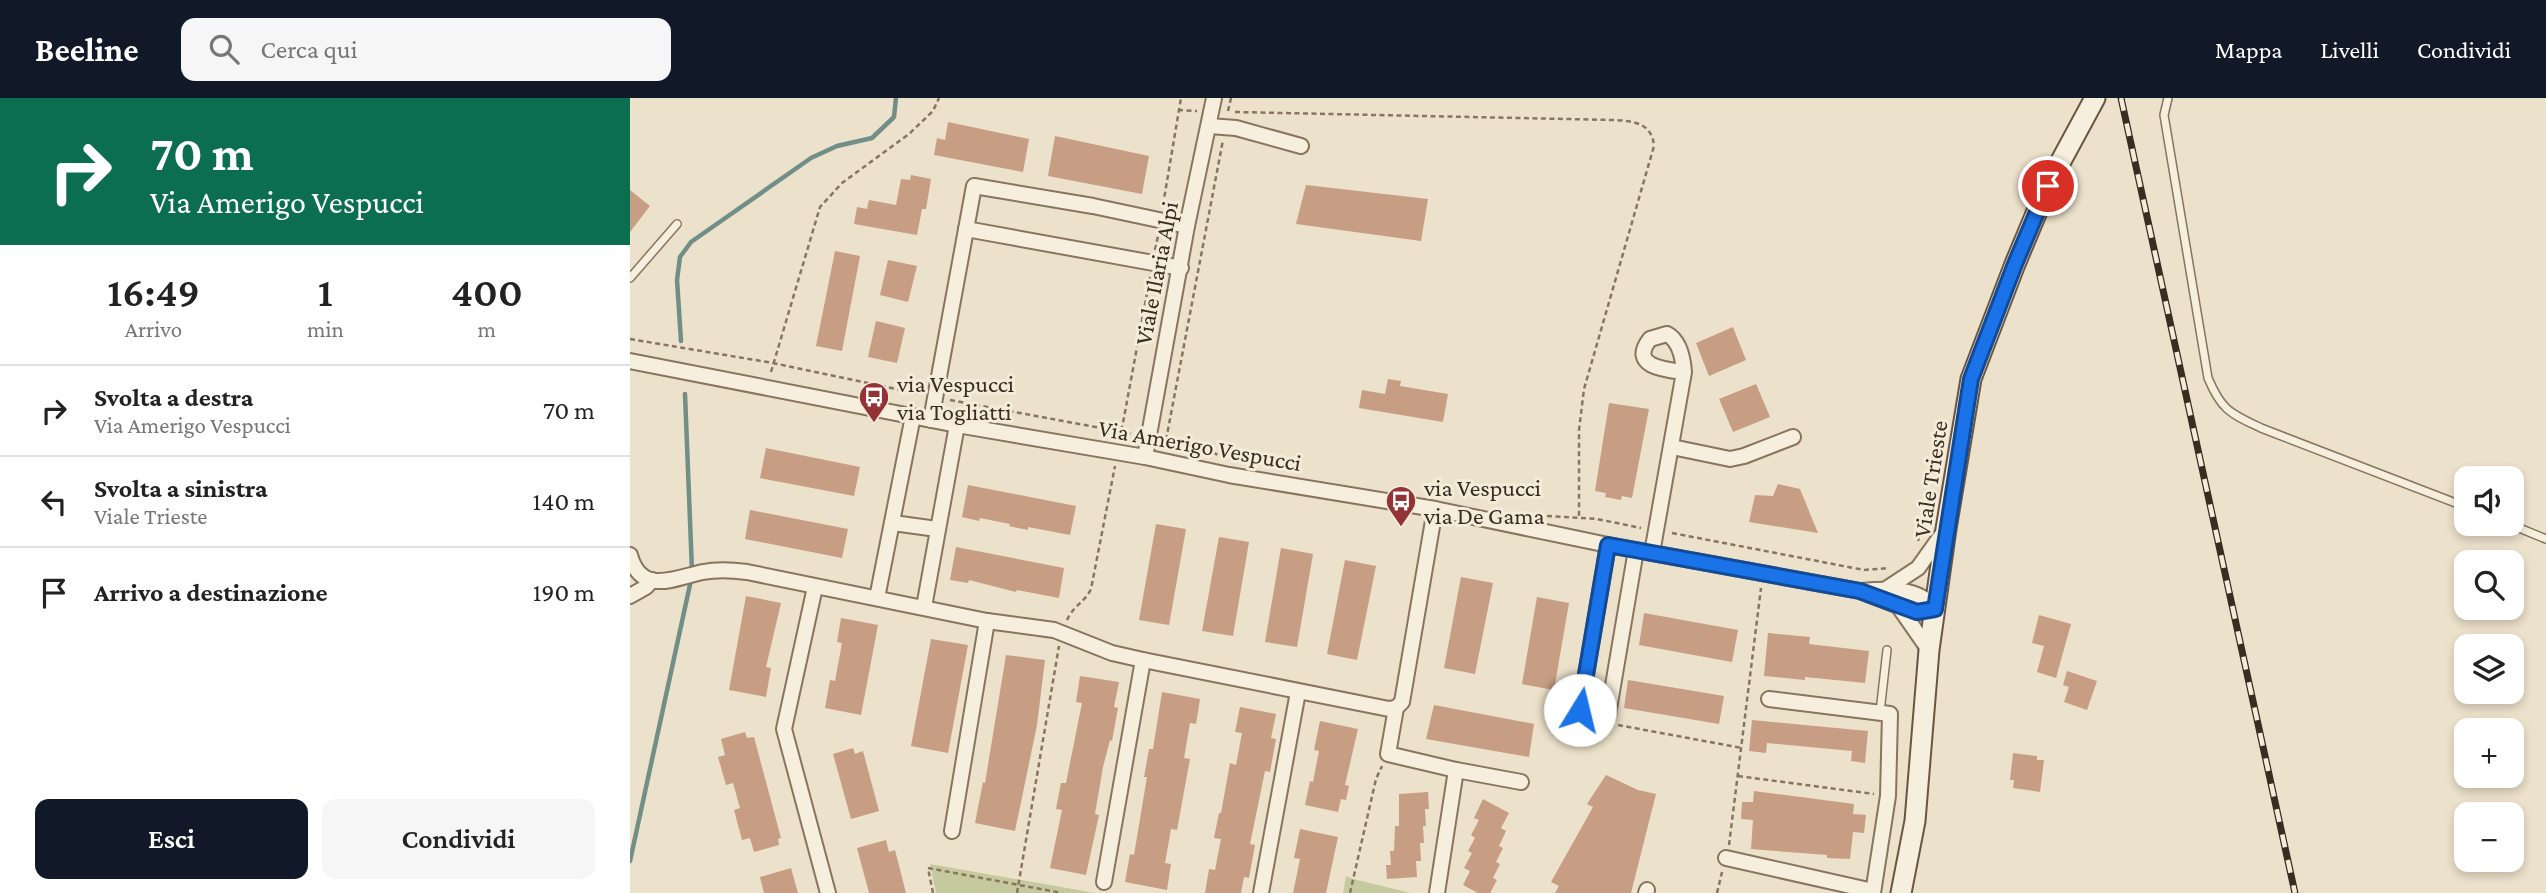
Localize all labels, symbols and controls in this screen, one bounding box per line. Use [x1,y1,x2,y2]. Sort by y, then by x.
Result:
search box [181,18,671,81]
icon: search [205,30,243,68]
text: Beeline [35,31,139,68]
text: Cerca qui [261,35,357,64]
text: Mappa [2215,36,2282,63]
text: Livelli [2320,36,2379,63]
text: Condividi [2417,36,2511,63]
icon: right [35,126,126,217]
text: 70 m [150,126,254,181]
pin [2018,156,2078,216]
icon: arrive [2029,167,2067,205]
text: Via Amerigo Vespucci [150,184,424,220]
street label: Viale Ilaria Alpi [1129,199,1183,347]
text: 16:49 [107,268,200,315]
text: 1 [318,268,333,315]
text: 400 [451,268,523,315]
text: Arrivo [125,316,182,342]
text: min [307,316,344,342]
text: m [478,316,496,342]
place label: via Vespucci via Togliatti [896,370,1014,425]
bus stop icon: via Vespucci via Togliatti [857,380,891,424]
text: Svolta a destra [94,383,253,412]
icon: right [35,392,73,430]
text: 70 m [543,396,595,425]
text: Via Amerigo Vespucci [94,412,291,438]
street label: Via Amerigo Vespucci [1096,414,1304,476]
street label: Viale Trieste [1907,419,1953,539]
map controls [2454,466,2524,872]
button: sound [2454,466,2524,536]
text: Svolta a sinistra [94,474,268,503]
place label: via Vespucci via De Gama [1423,474,1545,529]
icon: left [35,483,73,521]
bus stop icon: via Vespucci via De Gama [1384,484,1418,528]
text: 140 m [533,487,595,516]
text: Viale Trieste [94,503,207,529]
button: search [2454,550,2524,620]
icon: arrive [35,574,73,612]
text: Arrivo a destinazione [94,578,328,607]
text: 190 m [533,578,595,607]
button: layers [2454,634,2524,704]
position arrow [1543,673,1617,747]
button: + [2454,718,2524,788]
button: Esci [35,799,308,879]
button: Condividi [322,799,595,879]
button: − [2454,802,2524,872]

